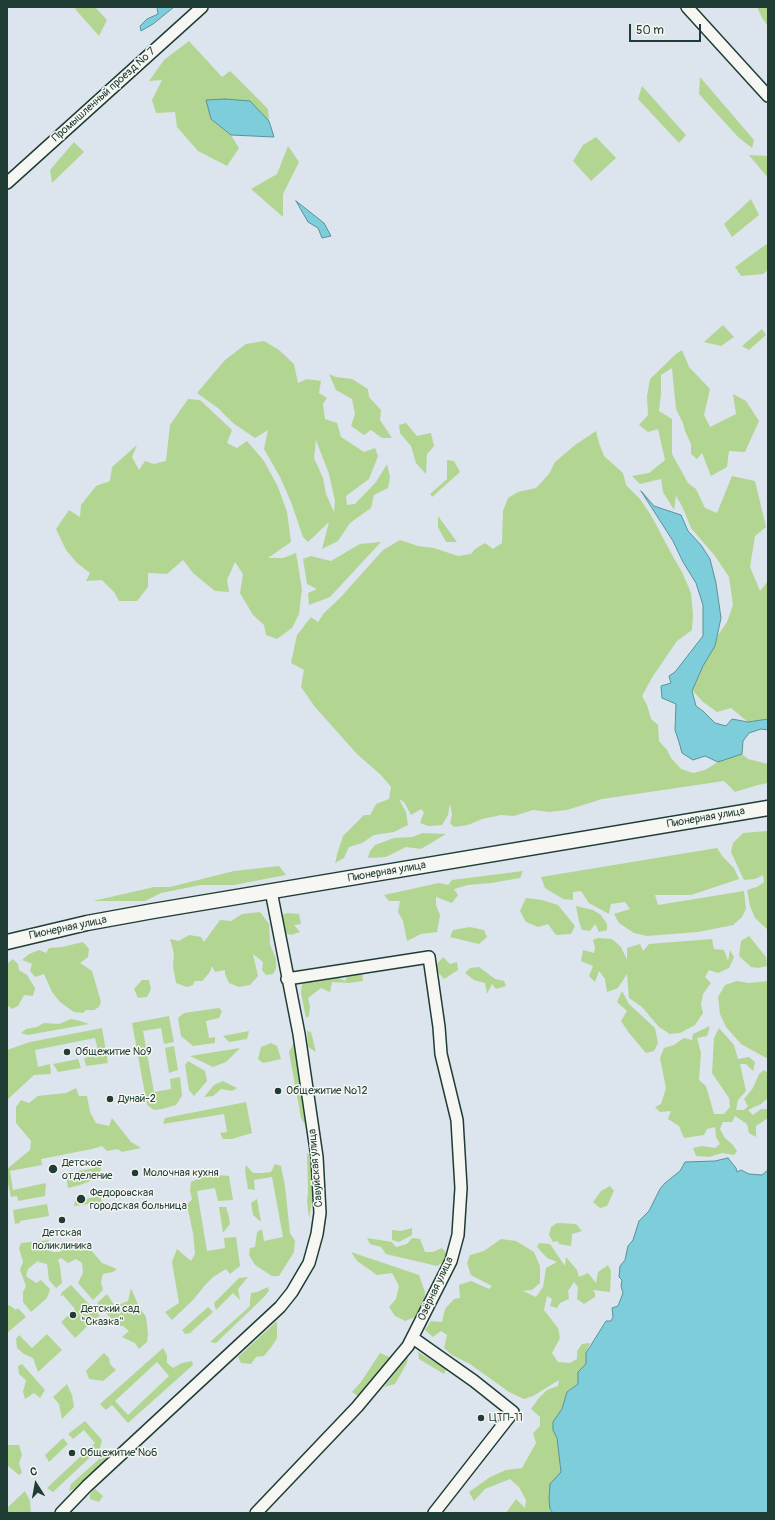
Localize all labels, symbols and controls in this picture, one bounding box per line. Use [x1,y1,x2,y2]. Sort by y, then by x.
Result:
scale bar [631,16,703,42]
text: 50 m [636,23,664,38]
street label: Промышленный проезд № 7 [50,45,158,145]
street label: Пионерная улица [666,805,746,831]
street label: Пионерная улица [347,859,427,885]
street label: Пионерная улица [28,913,108,943]
place label: Общежитие №9 [75,1045,152,1059]
marker: Общежитие №9 [62,1047,72,1057]
place label: Общежитие №12 [286,1084,368,1098]
marker: Общежитие №12 [273,1086,283,1096]
place label: Дунай-2 [118,1092,156,1106]
marker: Дунай-2 [105,1094,115,1104]
street label: Савуйская улица [306,1128,326,1208]
place label: Детское отделение [62,1156,112,1182]
marker: Детское отделение [47,1163,59,1175]
place label: Молочная кухня [143,1166,219,1180]
marker: Молочная кухня [130,1168,140,1178]
place label: Федоровская городская больница [90,1186,187,1212]
marker: Федоровская городская больница [75,1193,87,1205]
marker: Детская поликлиника [57,1215,67,1225]
place label: Детская поликлиника [32,1226,92,1252]
street label: Озёрная улица [415,1255,457,1323]
place label: Детский сад "Сказка" [81,1302,140,1328]
marker: Детский сад "Сказка" [68,1310,78,1320]
place label: ЦТП-11 [489,1411,523,1425]
marker: ЦТП-11 [476,1413,486,1423]
place label: Общежитие №6 [80,1446,158,1460]
marker: Общежитие №6 [67,1448,77,1458]
north arrow [16,1464,56,1504]
text: С [29,1465,38,1479]

